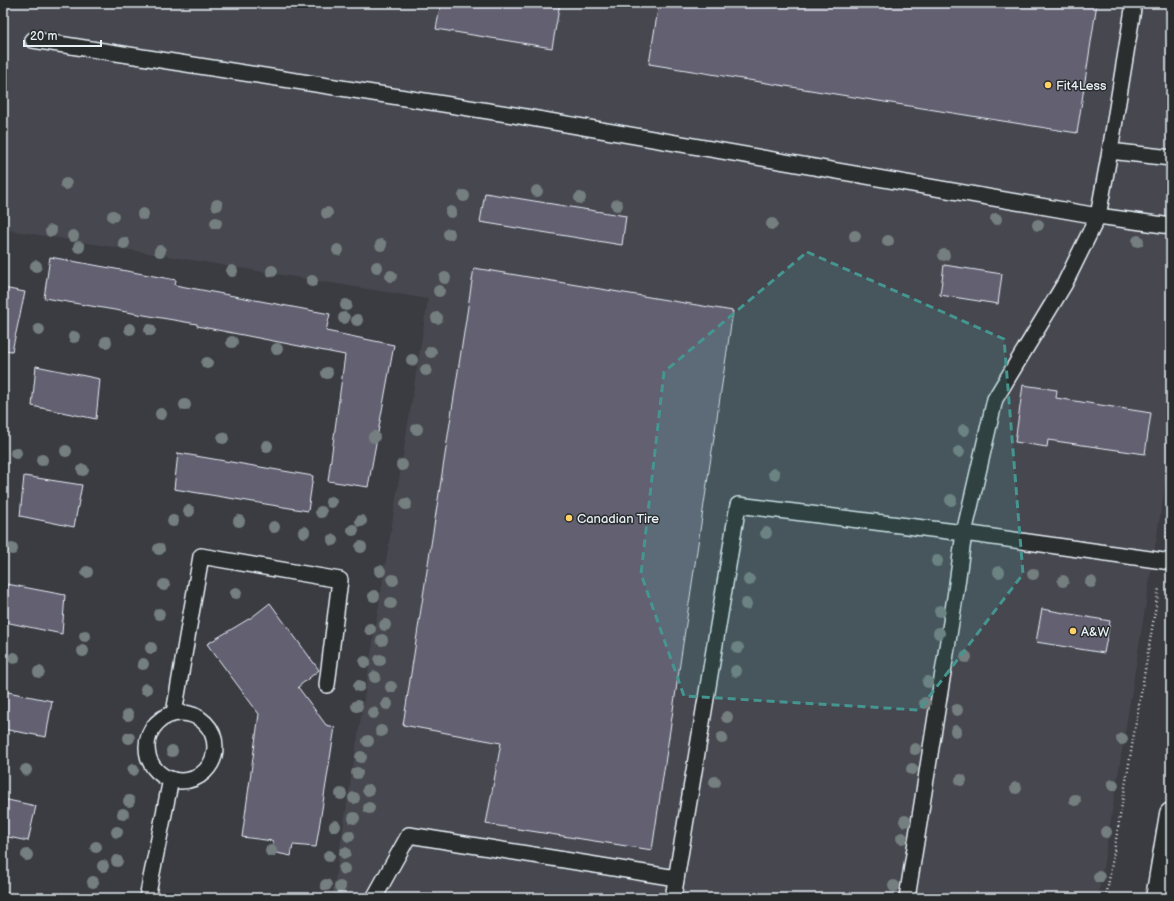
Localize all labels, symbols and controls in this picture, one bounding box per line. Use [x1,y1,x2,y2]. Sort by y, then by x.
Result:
scale bar [24,22,101,48]
text: 20 m [30,29,57,44]
place label: Fit4Less [1056,78,1107,94]
marker: Fit4Less [1043,80,1053,90]
place label: Canadian Tire [577,511,659,527]
marker: Canadian Tire [564,513,574,523]
place label: A&W [1081,624,1110,640]
marker: A&W [1068,626,1078,636]

